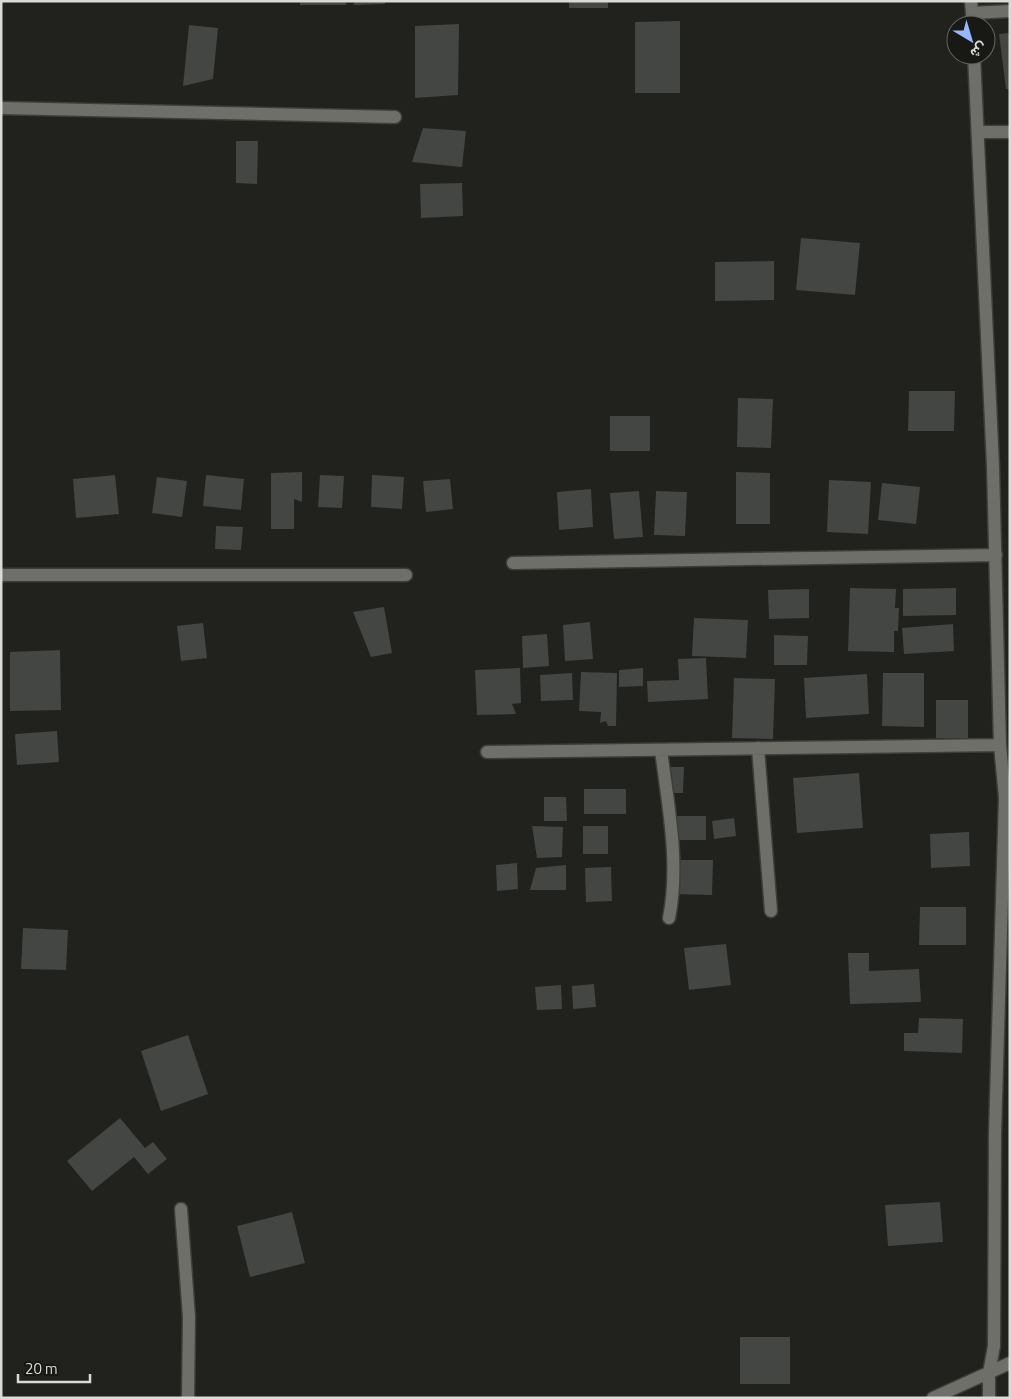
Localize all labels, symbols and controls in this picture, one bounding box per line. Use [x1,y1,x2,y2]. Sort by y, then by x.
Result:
north arrow [946,15,996,65]
text: ش [966,37,992,64]
scale bar [18,1352,90,1384]
text: 20 m [25,1357,58,1380]

